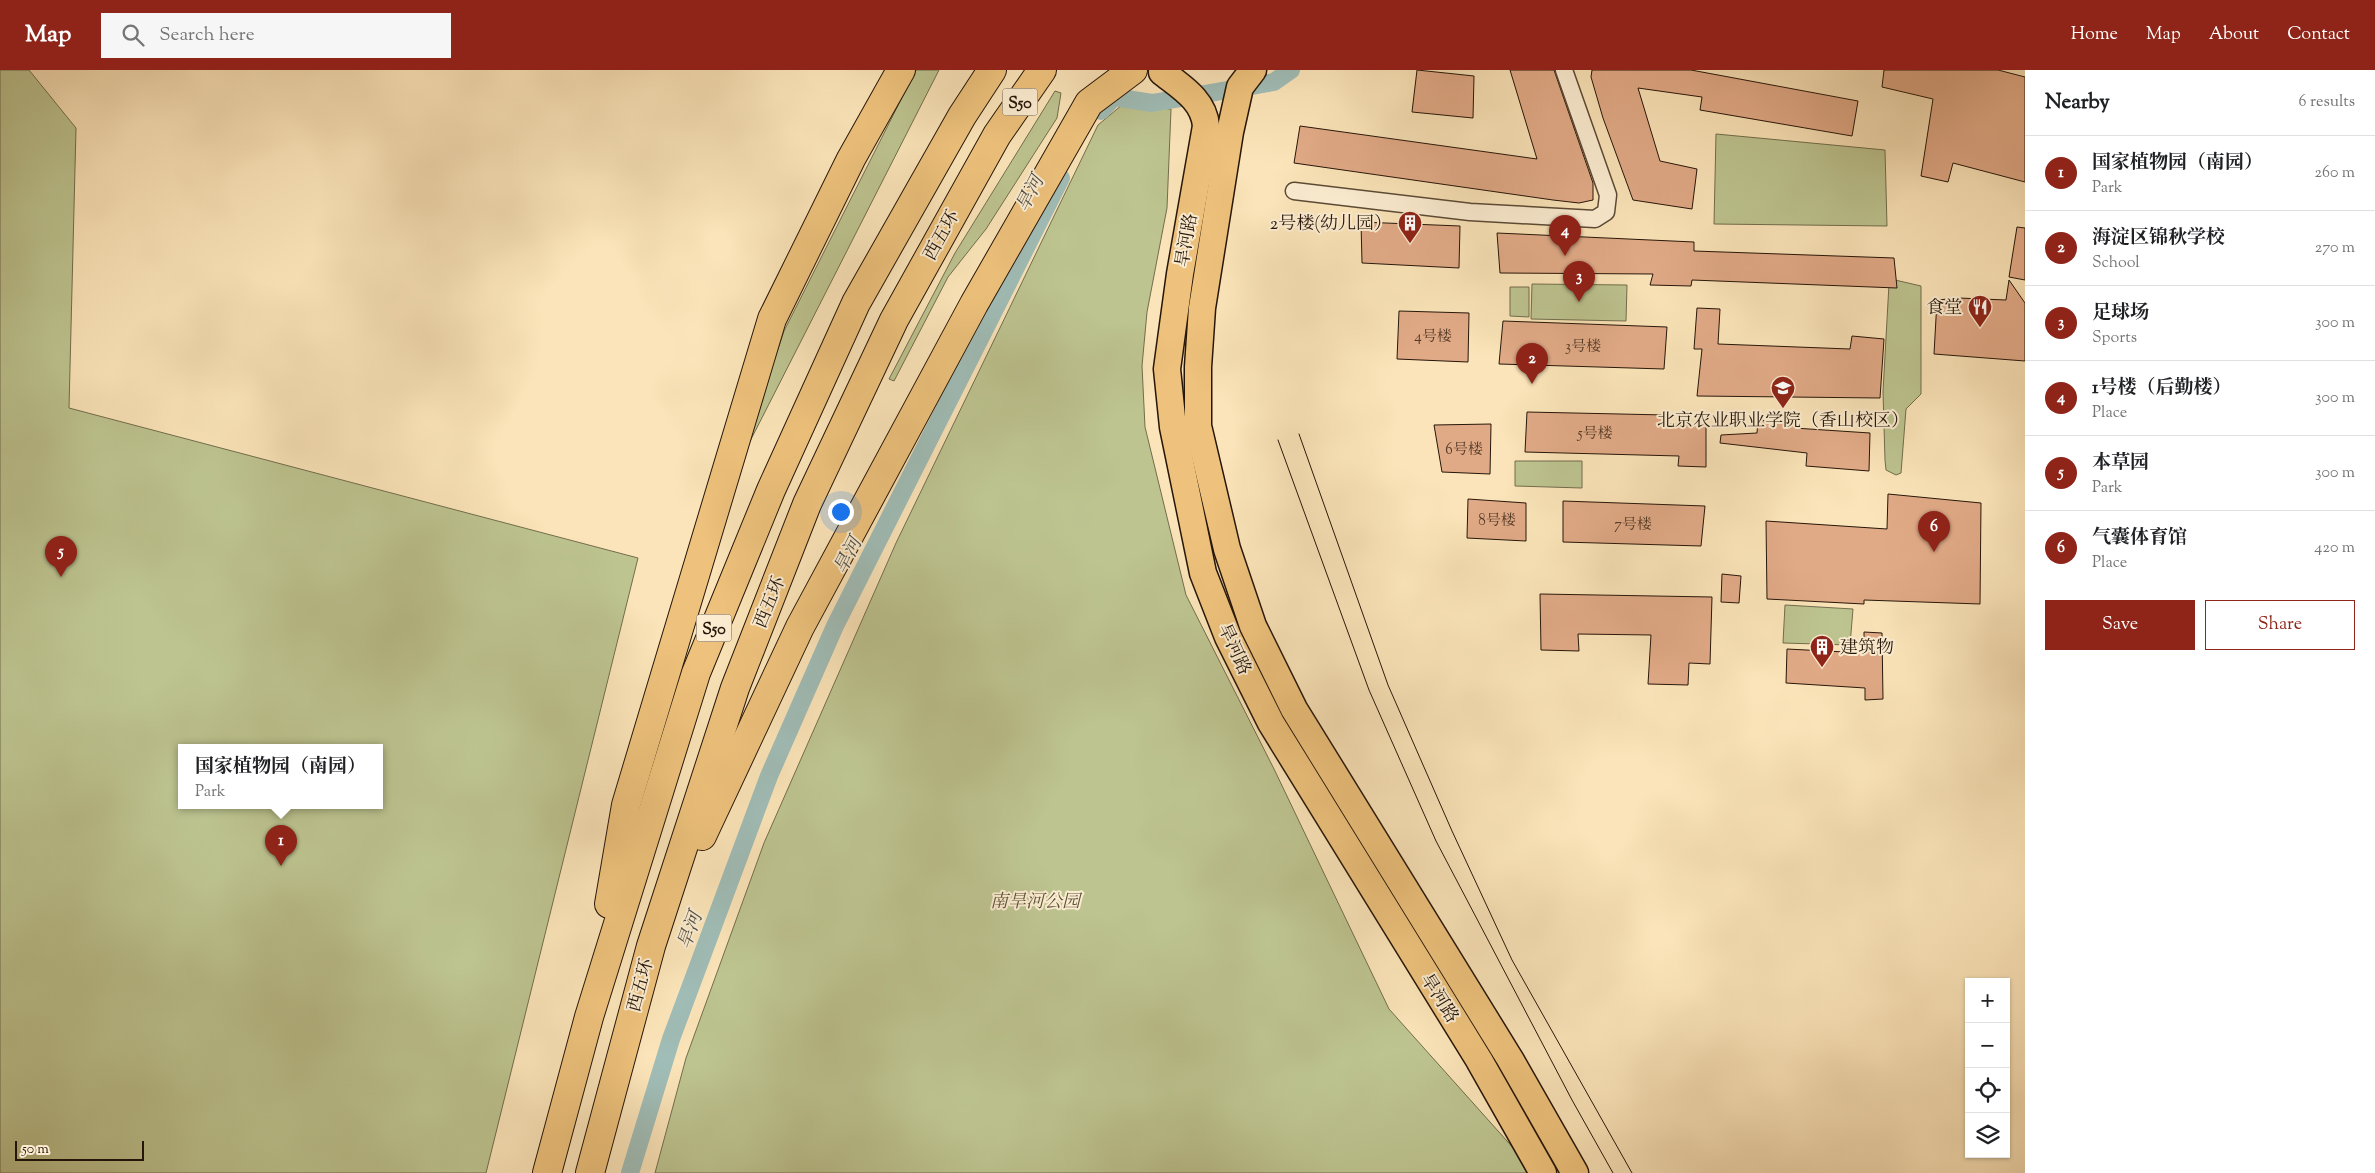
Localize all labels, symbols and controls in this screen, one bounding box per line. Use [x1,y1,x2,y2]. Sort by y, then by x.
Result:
search box [101,13,451,58]
text: Map [25,18,71,52]
icon: search [119,21,147,49]
text: Search here [159,22,255,49]
text: Home [2071,22,2118,48]
text: Map [2146,22,2181,48]
text: About [2209,22,2259,48]
text: Contact [2287,22,2350,48]
road number: S50 [1002,88,1038,116]
text: Nearby [2045,88,2110,118]
text: 6 results [2299,91,2355,114]
text: 国家植物园（南园） [2092,150,2263,177]
text: 1 [2058,162,2064,185]
text: 260 m [2314,162,2355,185]
water label: 旱河 [1011,168,1053,217]
text: Park [2092,177,2123,200]
street label: 西五环 [918,206,967,266]
building icon: 2号楼(幼儿园） [1397,210,1423,244]
street label: 旱河路 [1170,212,1205,269]
place label: 2号楼(幼儿园） [1270,212,1392,238]
pin: 4 [1549,215,1581,256]
text: 海淀区锦秋学校 [2092,225,2225,252]
text: 2 [2057,237,2065,260]
text: 270 m [2315,237,2355,260]
text: School [2092,252,2140,275]
pin: 3 [1563,261,1595,302]
restaurant icon: 食堂 [1967,294,1993,328]
place label: 食堂 [1926,296,1962,322]
text: 足球场 [2092,300,2149,327]
text: 3 [2058,312,2064,335]
text: 300 m [2315,312,2355,335]
house number: 4号楼 [1414,327,1452,348]
text: Sports [2092,327,2137,350]
house number: 3号楼 [1565,337,1601,358]
pin: 2 [1516,343,1548,384]
school or university icon: 北京农业职业学院（香山校区） [1770,375,1796,409]
text: 1号楼（后勤楼） [2092,375,2231,402]
text: 4 [2057,387,2065,410]
text: 300 m [2315,387,2355,410]
text: Place [2092,402,2127,425]
place label: 北京农业职业学院（香山校区） [1657,409,1909,435]
house number: 5号楼 [1576,424,1613,445]
house number: 6号楼 [1445,440,1483,461]
text: 本草园 [2092,450,2149,477]
text: 5 [2058,462,2064,485]
text: 300 m [2315,462,2355,485]
text: Park [2092,477,2123,500]
your location [828,499,854,525]
house number: 8号楼 [1478,511,1516,532]
pin: 6 [1918,511,1950,552]
house number: 7号楼 [1614,515,1652,536]
text: 气囊体育馆 [2092,525,2187,552]
water label: 旱河 [829,530,871,579]
pin: 5 [45,536,77,577]
text: 6 [2057,537,2065,560]
text: 420 m [2314,537,2355,560]
text: Place [2092,552,2127,575]
street label: 西五环 [749,573,793,633]
button: Save [2045,600,2195,650]
button: Share [2205,600,2355,650]
road number: S50 [696,614,732,642]
street label: 旱河路 [1210,620,1256,680]
building icon: 建筑物 [1809,634,1835,668]
place label: 建筑物 [1840,636,1894,662]
popup [178,744,383,809]
text: 国家植物园（南园） [195,754,366,781]
text: Park [195,781,226,804]
pin: 1 [265,825,297,866]
park label: 南旱河公园 [990,890,1083,916]
water label: 旱河 [672,906,712,953]
street label: 西五环 [622,956,661,1015]
street label: 旱河路 [1413,969,1464,1029]
map controls [1965,978,2010,1158]
button: + [1965,978,2010,1023]
button: − [1965,1023,2010,1068]
button: locate [1965,1068,2010,1113]
button: layers [1965,1113,2010,1158]
scale bar [15,1138,144,1161]
text: 50 m [22,1140,49,1160]

